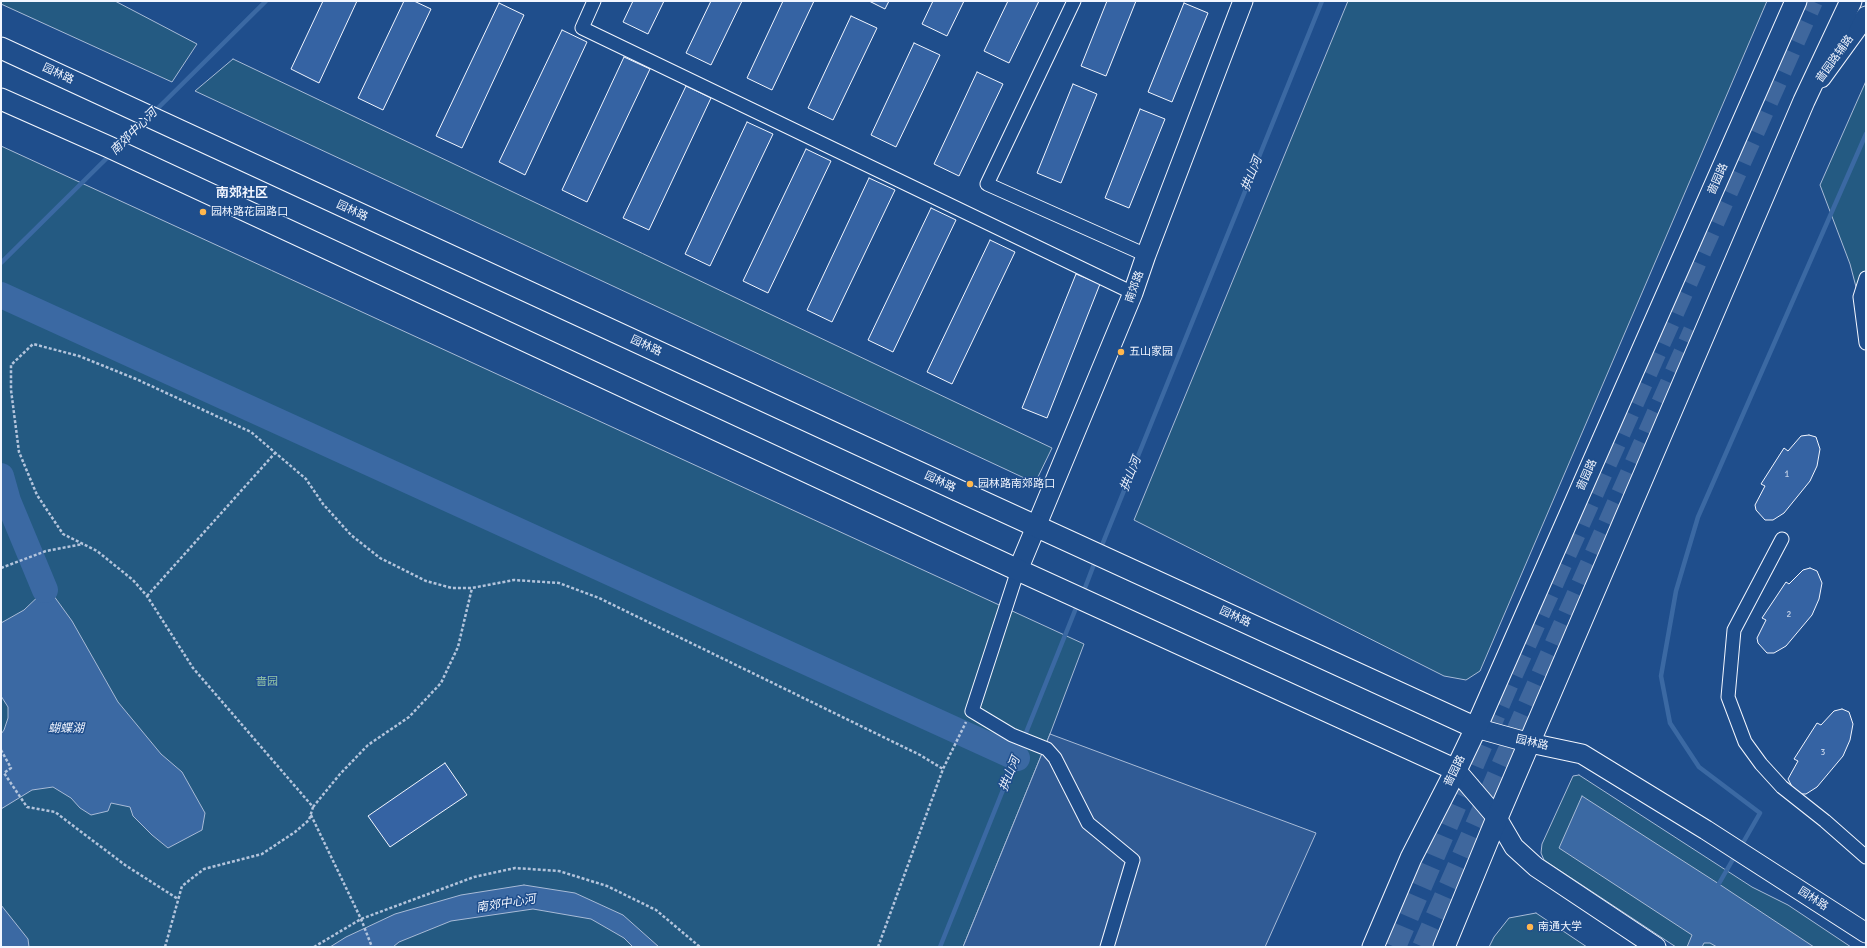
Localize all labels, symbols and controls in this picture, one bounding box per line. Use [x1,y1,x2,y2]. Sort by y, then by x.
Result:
street label: 啬园路辅路 [1813,33,1857,85]
street label: 园林路 [40,61,76,87]
water label: 南郊中心河 [108,106,160,158]
water label: 拱山河 [1239,155,1265,193]
street label: 啬园路 [1705,161,1731,197]
district label: 南郊社区 [216,186,268,202]
street label: 园林路 [334,198,370,224]
place label: 园林路花园路口 [211,205,288,219]
marker: 园林路花园路口 [198,207,208,217]
street label: 南郊路 [1123,269,1147,305]
street label: 园林路 [628,333,664,359]
place label: 五山家园 [1129,345,1173,359]
marker: 五山家园 [1116,347,1126,357]
water label: 拱山河 [1118,455,1144,493]
street label: 啬园路 [1574,457,1600,493]
street label: 园林路 [922,469,958,495]
house number: 1 [1785,470,1789,480]
place label: 园林路南郊路口 [978,477,1055,491]
marker: 园林路南郊路口 [965,479,975,489]
street label: 园林路 [1217,604,1253,630]
house number: 2 [1787,610,1791,620]
park label: 啬园 [256,675,278,689]
water label: 蝴蝶湖 [48,722,84,736]
street label: 园林路 [1514,733,1550,753]
house number: 3 [1821,748,1825,758]
street label: 啬园路 [1442,753,1468,789]
water label: 拱山河 [997,755,1023,793]
street label: 园林路 [1796,884,1830,914]
water label: 南郊中心河 [475,892,537,916]
place label: 南通大学 [1538,920,1582,934]
marker: 南通大学 [1525,922,1535,932]

